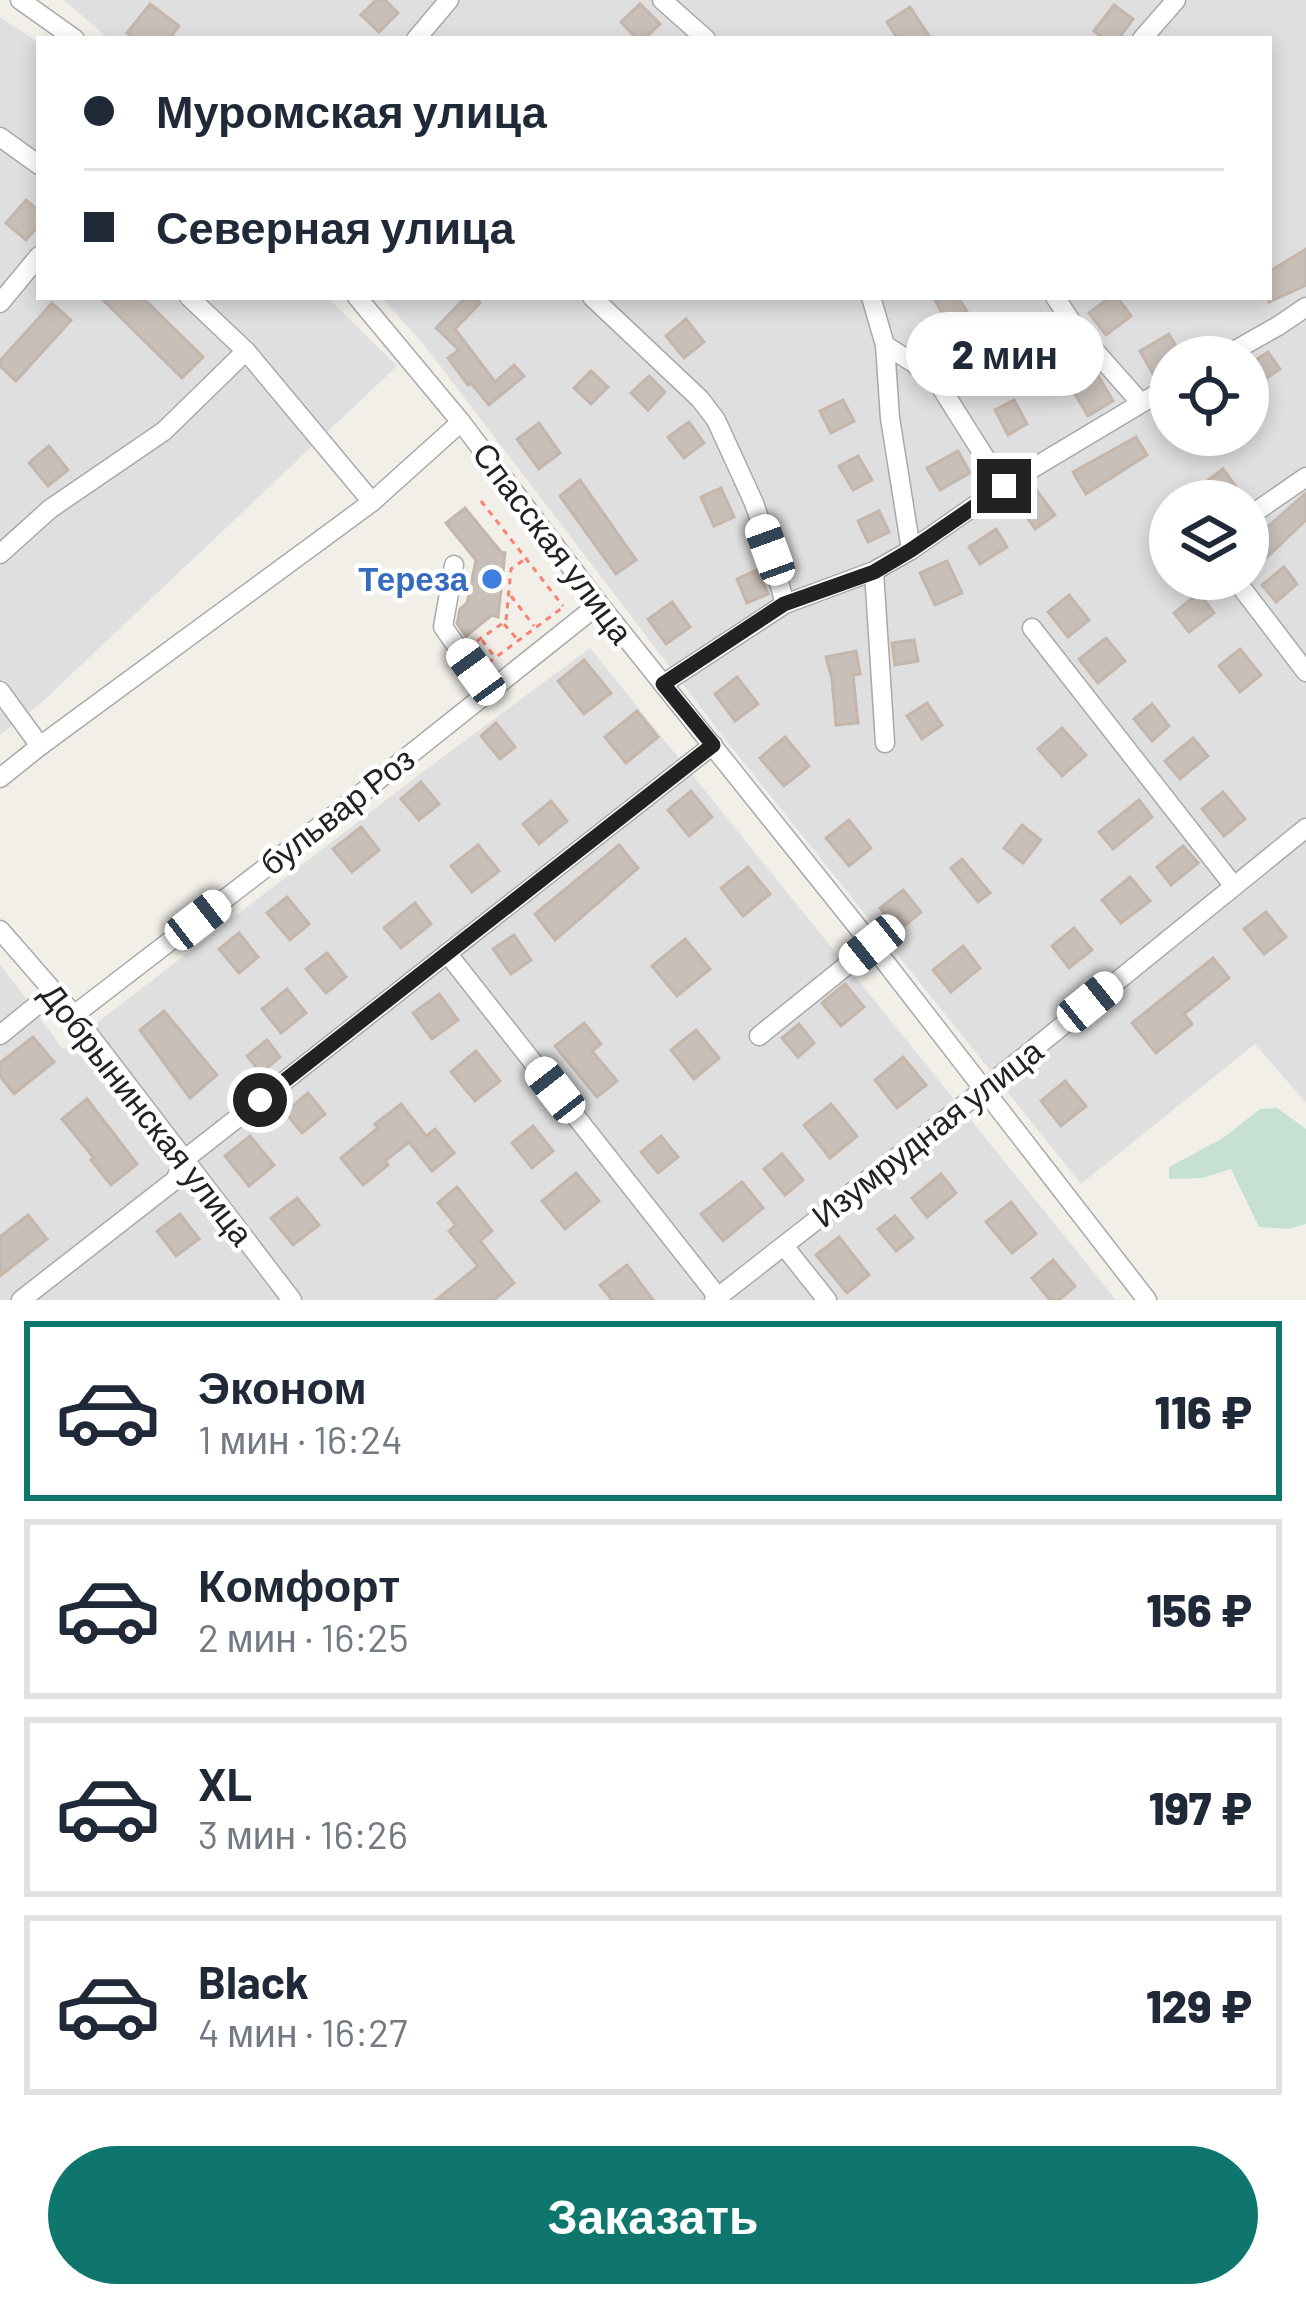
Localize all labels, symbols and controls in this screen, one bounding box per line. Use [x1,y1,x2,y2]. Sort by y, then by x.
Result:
text: Муромская улица [156,83,547,137]
text: Северная улица [156,199,515,253]
callout: 2 мин [905,312,1103,396]
text: 2 мин [952,330,1058,377]
map controls [1149,336,1269,600]
button: locate [1149,336,1269,456]
street label: Спасская улица [465,434,643,651]
route end [977,459,1031,513]
button: layers [1149,480,1269,600]
car [741,510,799,590]
place label: Тереза [358,558,469,598]
marker: Тереза [479,566,505,592]
car [440,632,512,712]
street label: бульвар Роз [251,738,421,883]
car [159,884,237,956]
car [833,908,911,982]
car [1051,965,1129,1039]
street label: Добрынинская улица [33,974,263,1253]
street label: Изумрудная улица [803,1029,1050,1235]
car [519,1051,591,1129]
route start [233,1073,287,1127]
icon: car [54,1357,162,1465]
text: Эконом [198,1359,367,1413]
text: 116 ₽ [1155,1384,1252,1438]
text: 1 мин · 16:24 [198,1415,403,1462]
icon: car [54,1555,162,1663]
text: Комфорт [198,1557,400,1611]
text: 156 ₽ [1146,1582,1252,1636]
text: 2 мин · 16:25 [198,1613,409,1660]
icon: car [54,1753,162,1861]
text: XL [198,1756,252,1810]
text: 197 ₽ [1149,1780,1252,1834]
text: 3 мин · 16:26 [198,1810,408,1857]
icon: car [54,1951,162,2059]
text: Black [198,1954,309,2008]
text: 129 ₽ [1146,1978,1252,2032]
text: 4 мин · 16:27 [198,2008,408,2055]
button: Заказать [48,2146,1258,2284]

